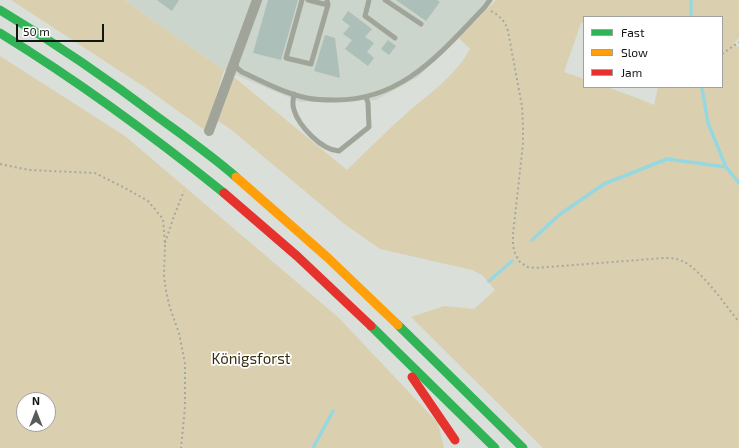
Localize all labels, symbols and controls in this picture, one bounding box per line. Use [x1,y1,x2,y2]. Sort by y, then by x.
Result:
scale bar [18,16,106,42]
legend [583,16,723,88]
text: 50 m [23,24,50,38]
text: Fast [621,25,644,39]
text: Slow [621,45,648,59]
text: Jam [621,65,642,79]
park label: Königsforst [211,350,291,368]
north arrow [16,392,56,432]
text: N [32,394,40,407]

